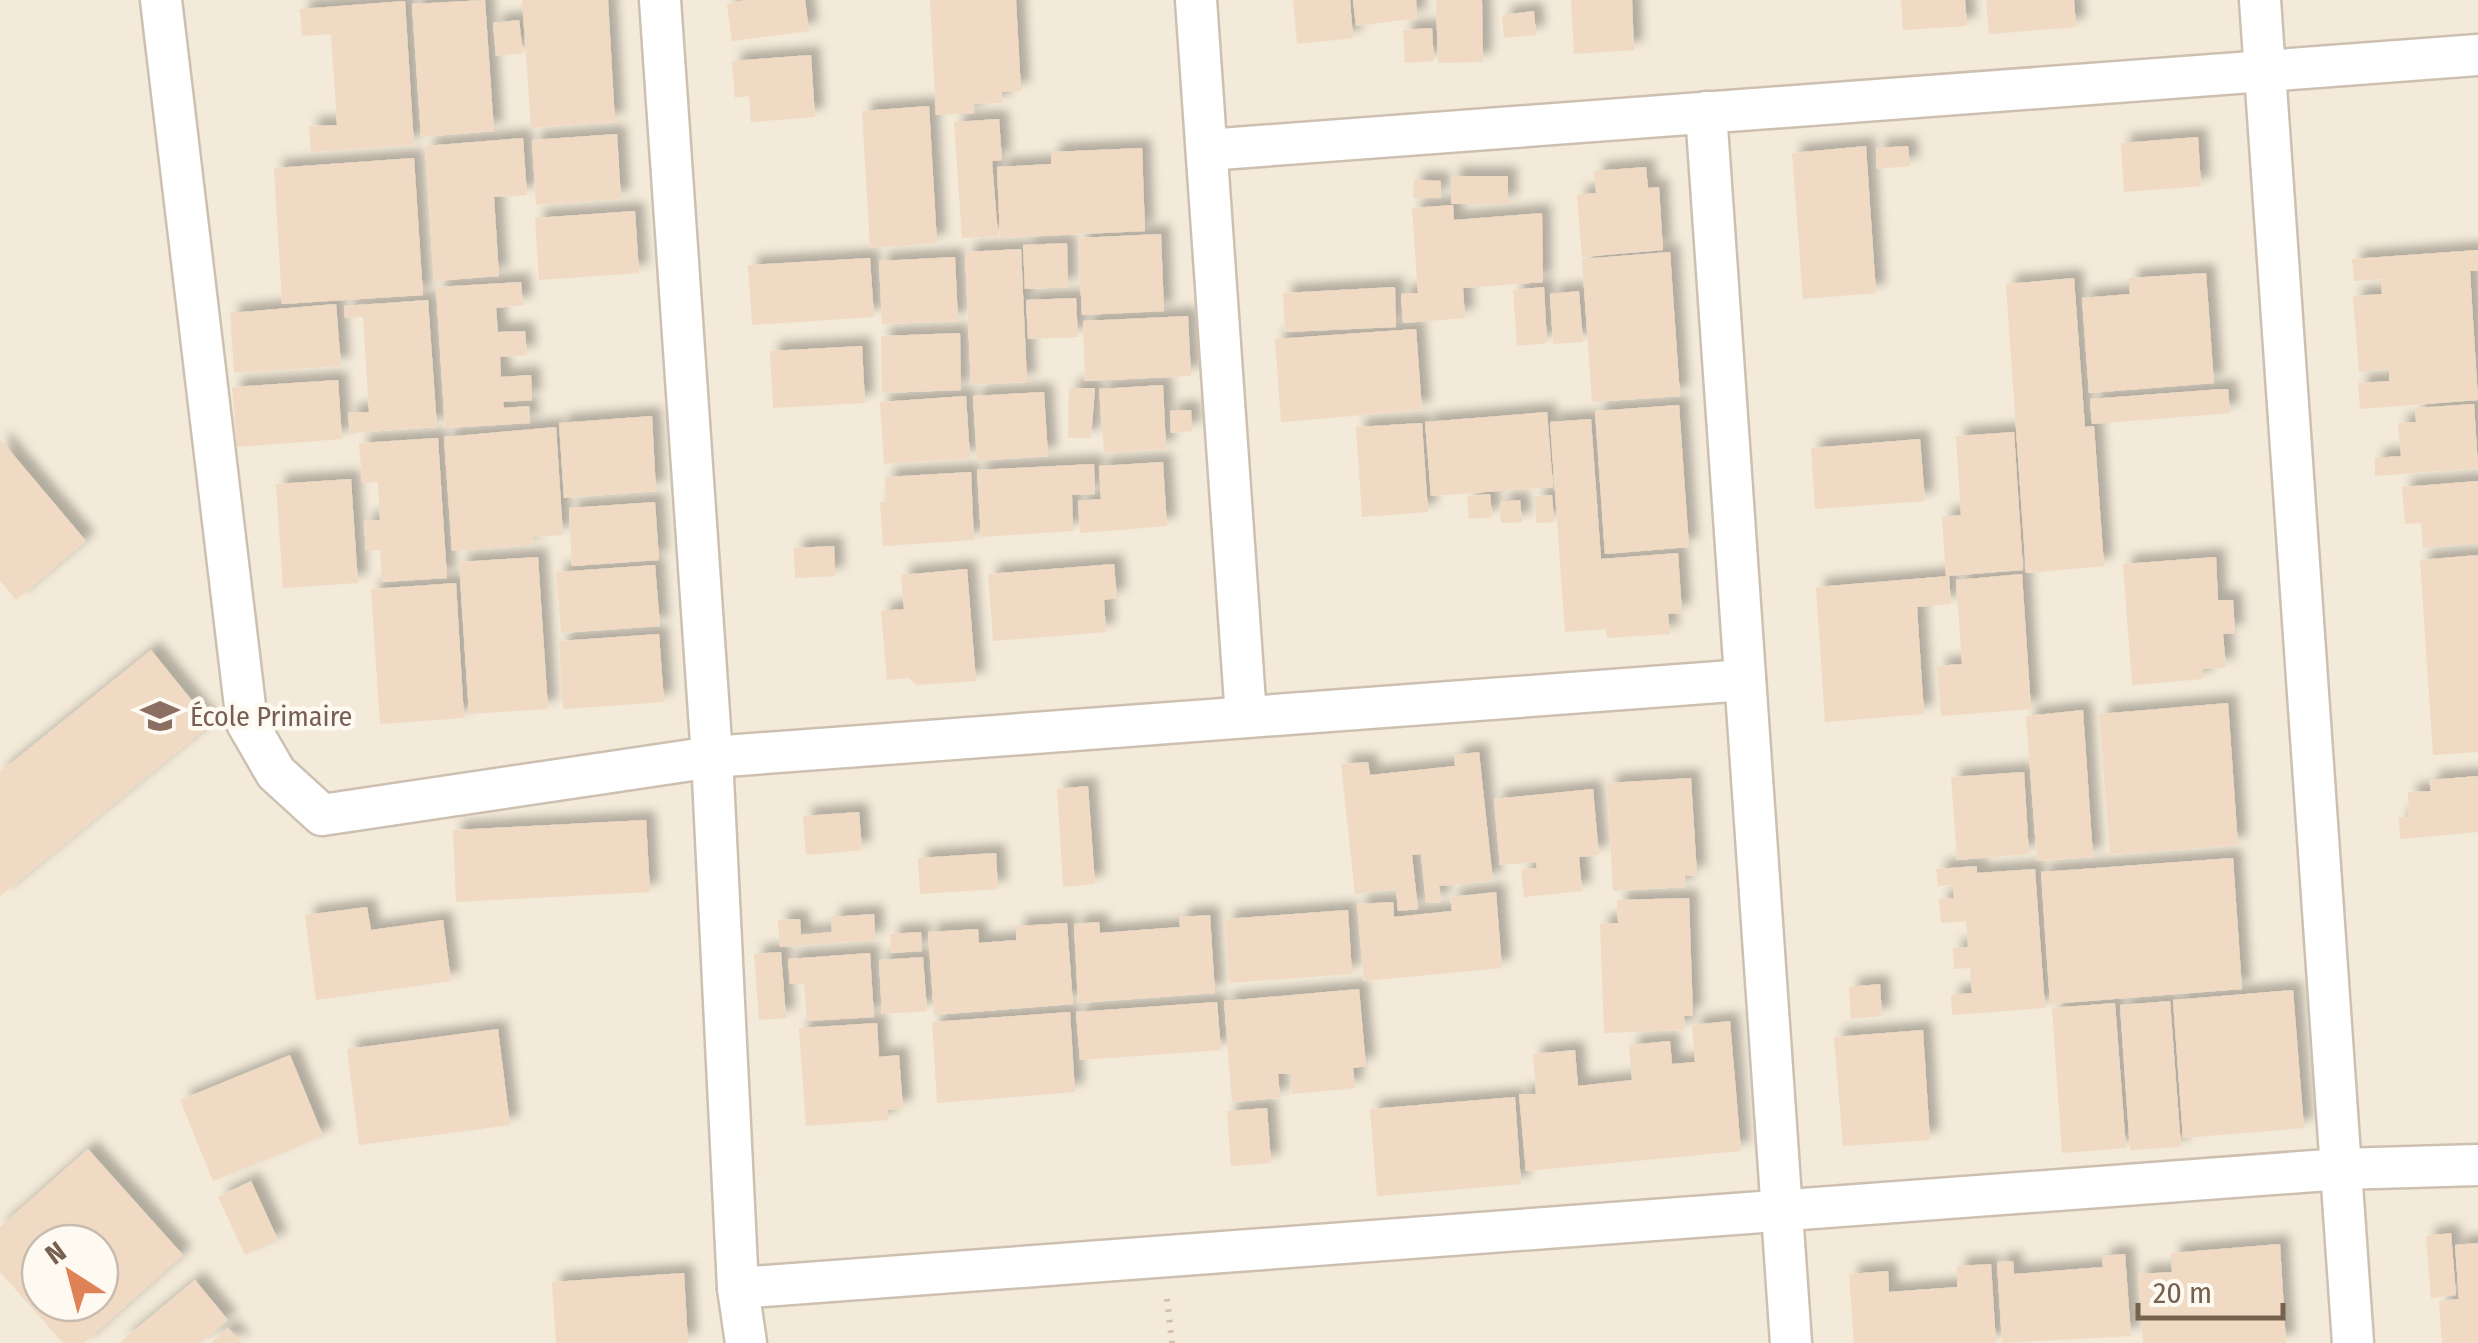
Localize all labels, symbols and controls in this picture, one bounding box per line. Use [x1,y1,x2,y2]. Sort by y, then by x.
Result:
school or university icon: École Primaire [139,695,181,737]
place label: École Primaire [190,700,352,733]
north arrow [20,1223,120,1323]
text: N [39,1235,72,1271]
scale bar [2138,1258,2283,1320]
text: 20 m [2153,1275,2212,1311]

